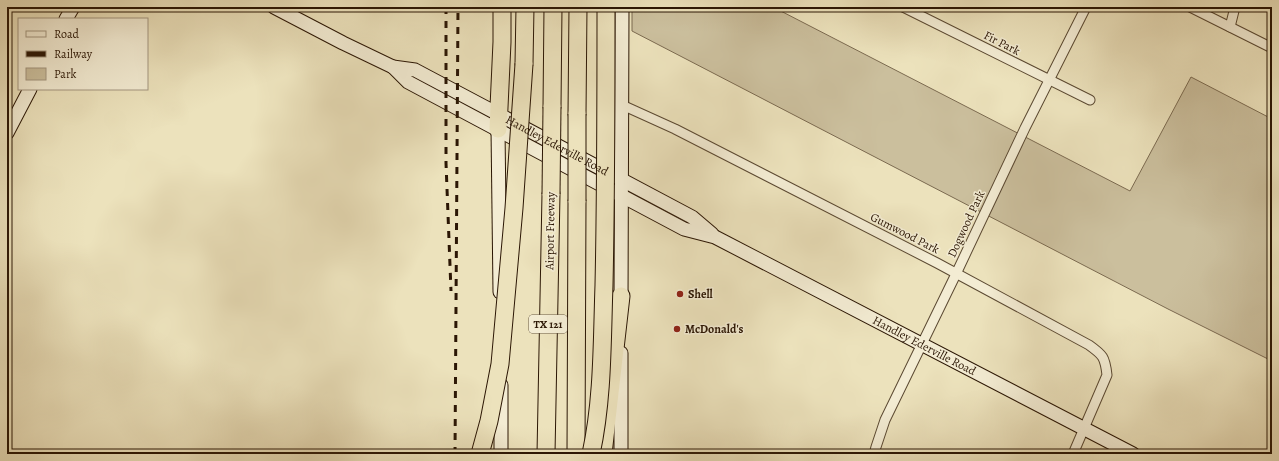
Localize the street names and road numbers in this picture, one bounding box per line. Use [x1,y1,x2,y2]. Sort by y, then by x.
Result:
street label: Fir Park [981,27,1023,59]
street label: Handley Ederville Road [503,112,612,179]
street label: Dogwood Park [944,188,988,260]
street label: Airport Freeway [541,191,559,271]
street label: Gumwood Park [868,209,942,257]
street label: Handley Ederville Road [870,312,979,379]
road number: TX 121 [529,315,567,333]

